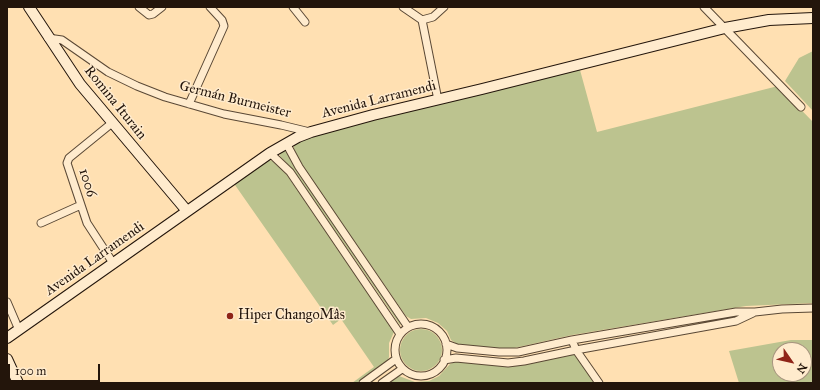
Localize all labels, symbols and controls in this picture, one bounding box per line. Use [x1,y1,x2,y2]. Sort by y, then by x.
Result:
street label: Romina Iturain [80,63,150,143]
street label: Germán Burmeister [178,78,292,122]
street label: Avenida Larramendi [320,78,438,122]
street label: 1006 [75,167,99,199]
street label: Avenida Larramendi [42,218,148,300]
place label: Hiper ChangoMâs [238,308,345,324]
marker: Hiper ChangoMâs [225,311,235,321]
north arrow [772,342,812,382]
scale bar [10,356,102,382]
text: N [794,361,810,376]
text: 100 m [15,364,46,378]

